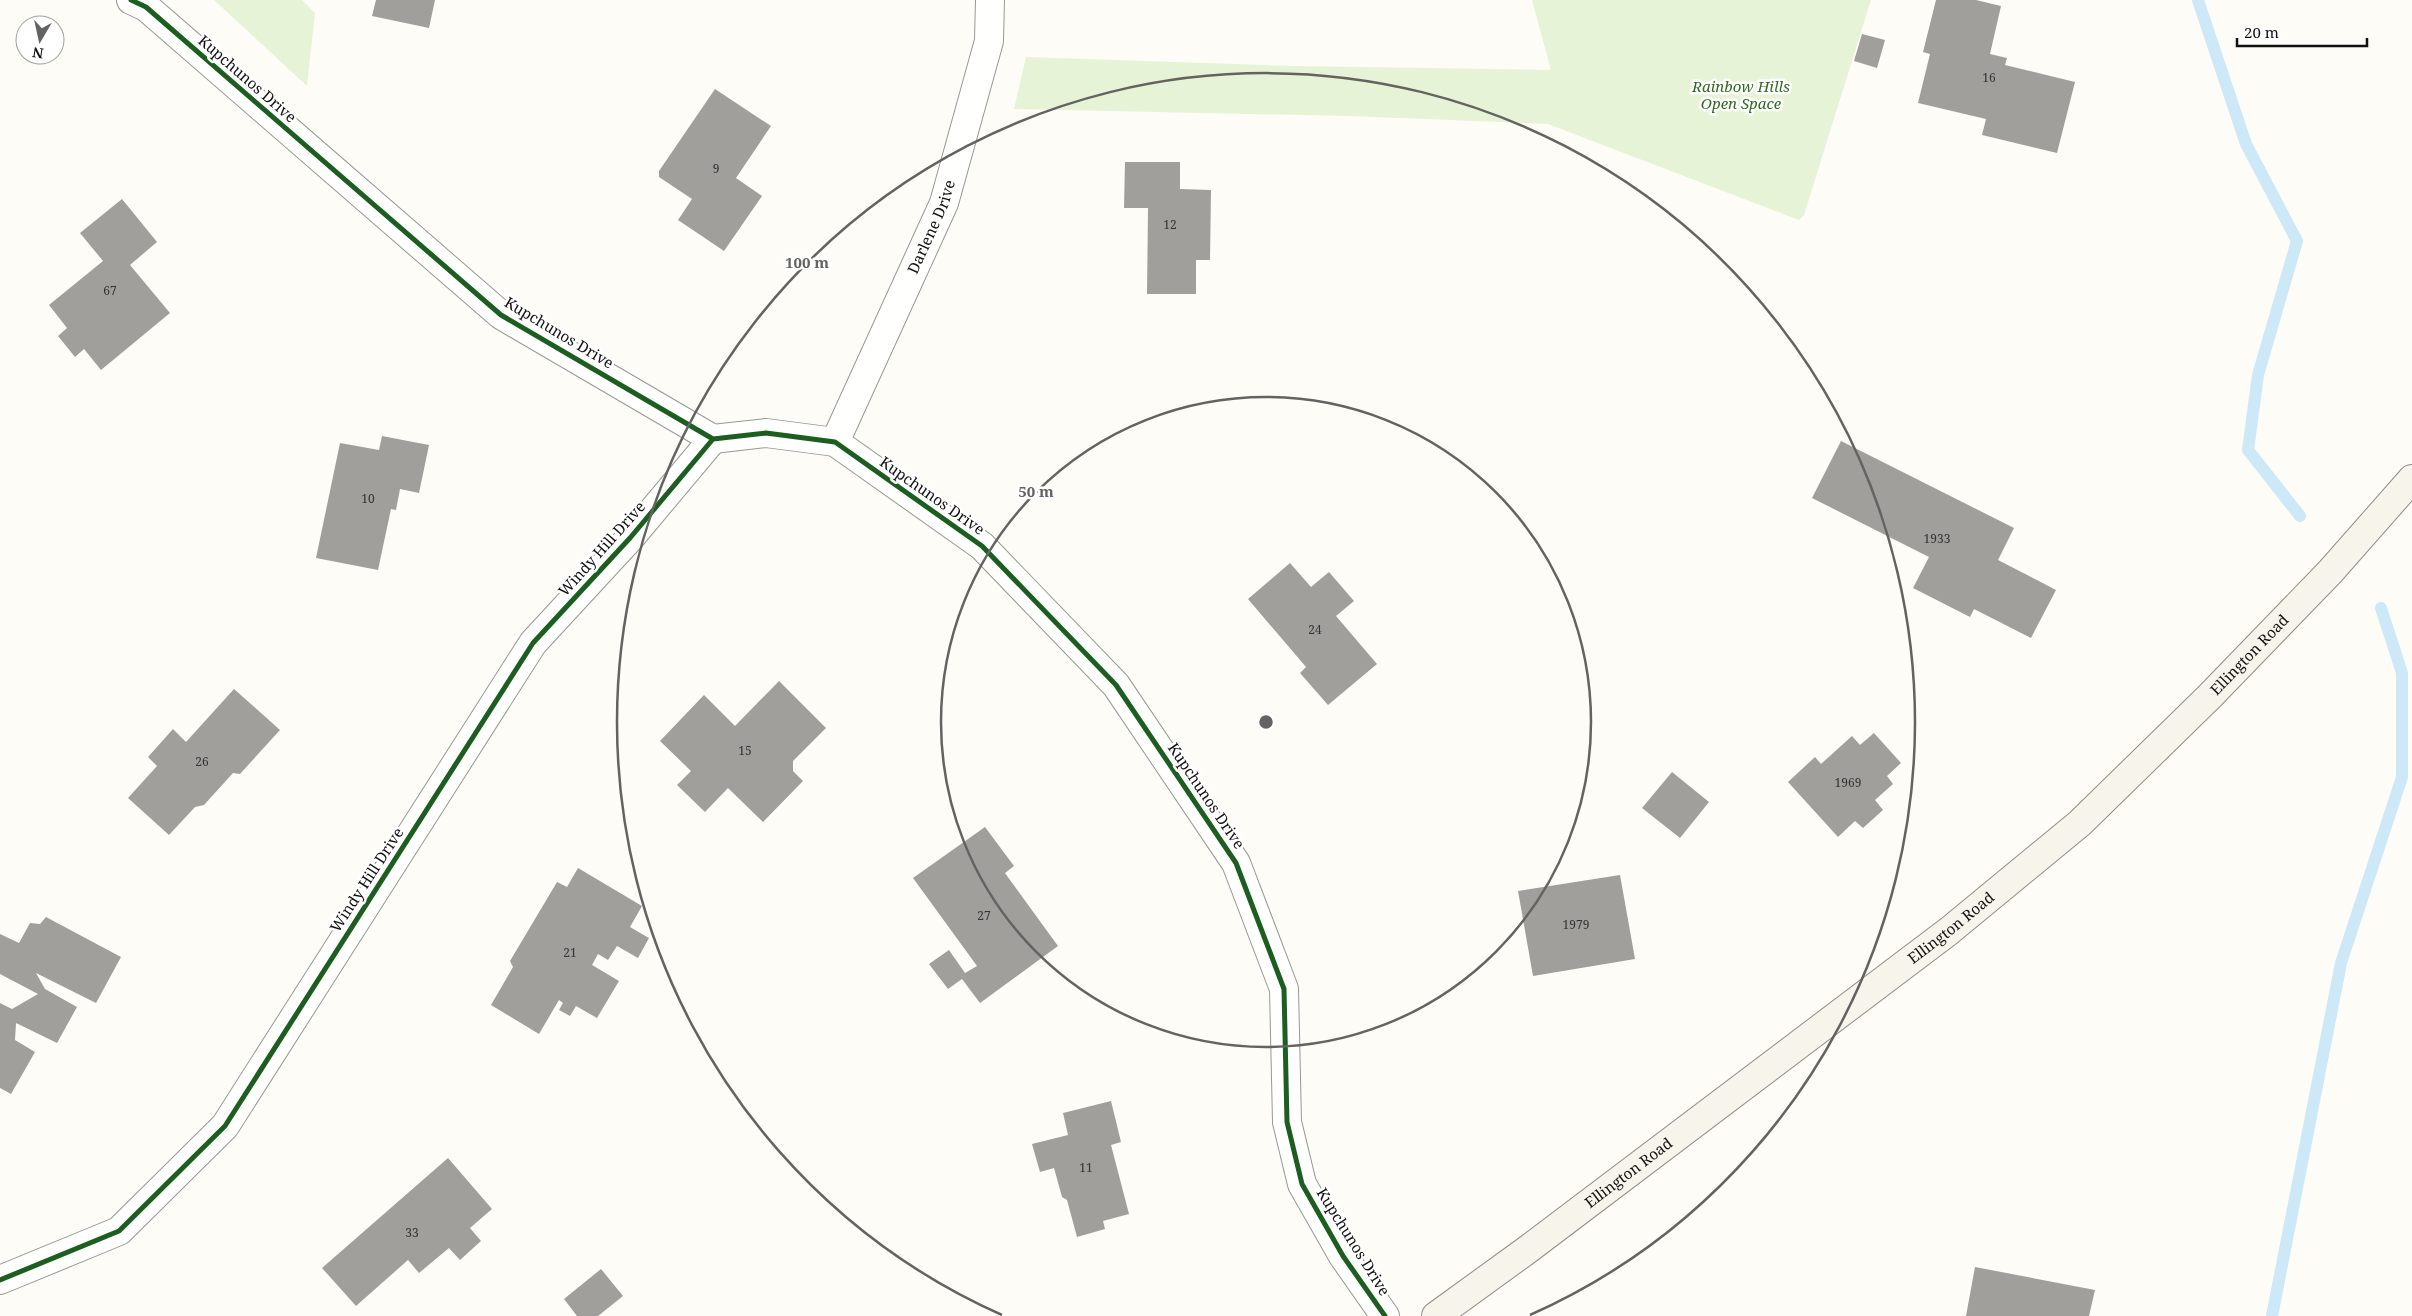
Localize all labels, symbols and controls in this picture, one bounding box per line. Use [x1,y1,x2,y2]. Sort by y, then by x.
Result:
north arrow [15,15,65,65]
scale bar [2237,15,2367,47]
text: 20 m [2244,22,2279,42]
street label: Kupchunos Drive [194,30,301,126]
text: N [31,43,45,64]
house number: 16 [1982,69,1996,86]
park label: Rainbow Hills Open Space [1691,76,1790,113]
house number: 9 [713,160,719,177]
street label: Darlene Drive [902,177,959,277]
house number: 12 [1163,216,1177,233]
text: 100 m [785,252,829,272]
house number: 67 [103,282,117,299]
street label: Kupchunos Drive [501,292,618,373]
street label: Kupchunos Drive [876,451,989,539]
text: 50 m [1018,481,1054,501]
house number: 10 [361,490,375,507]
street label: Windy Hill Drive [553,497,649,600]
house number: 1933 [1924,530,1951,547]
street label: Ellington Road [2205,610,2293,699]
house number: 24 [1308,621,1322,638]
centre of rings [1257,713,1275,731]
street label: Kupchunos Drive [1164,739,1250,852]
house number: 15 [738,742,752,759]
house number: 26 [195,753,209,770]
house number: 1969 [1835,774,1861,791]
street label: Windy Hill Drive [325,823,408,936]
street label: Ellington Road [1903,887,1998,968]
house number: 27 [977,907,991,924]
house number: 1979 [1563,916,1589,933]
house number: 21 [563,944,577,961]
street label: Ellington Road [1580,1133,1676,1212]
house number: 11 [1079,1159,1093,1176]
street label: Kupchunos Drive [1313,1184,1395,1299]
house number: 33 [405,1224,419,1241]

